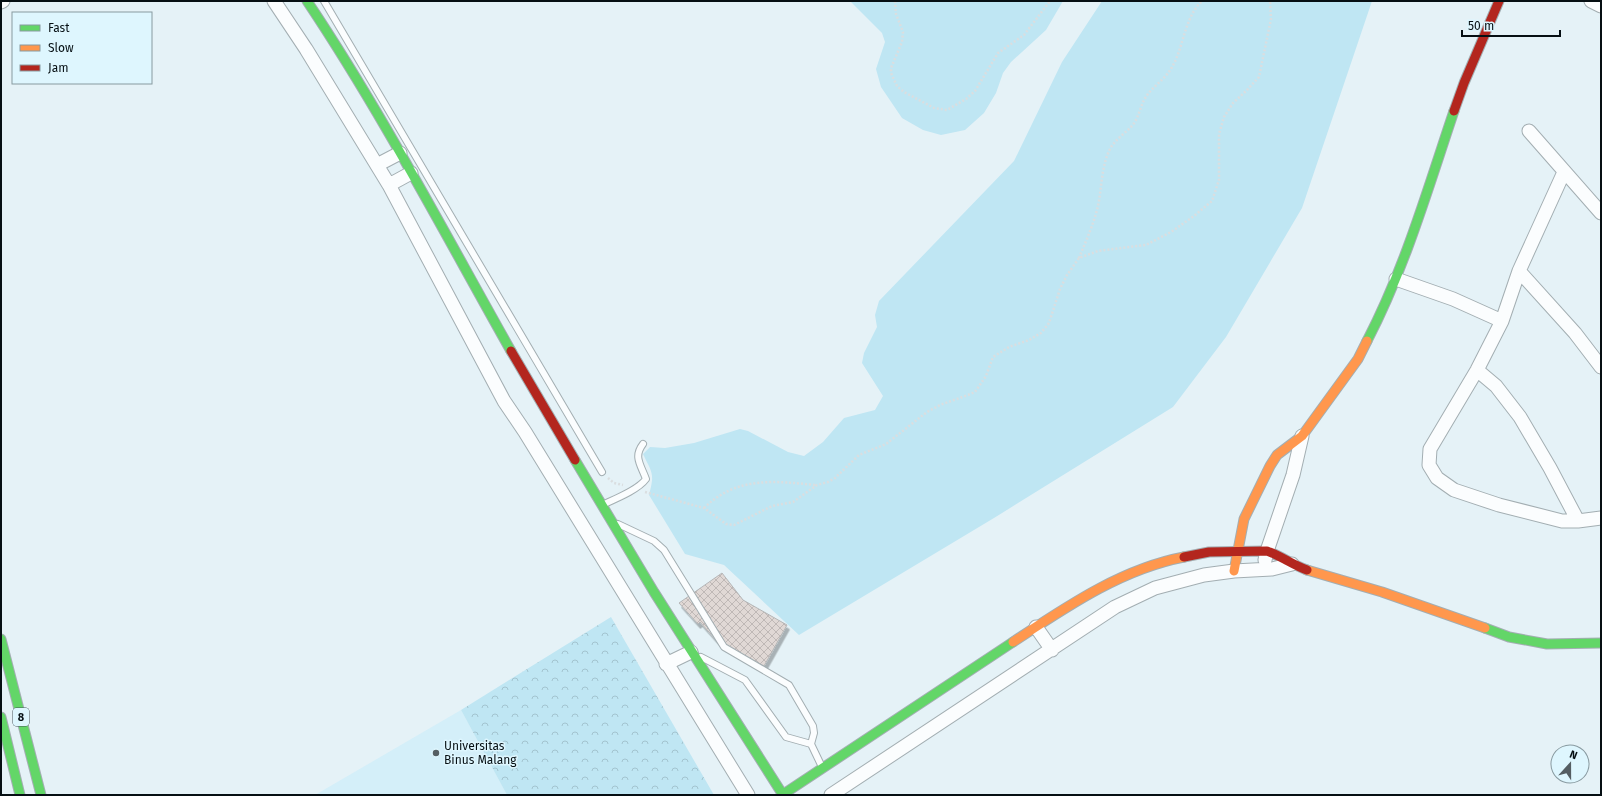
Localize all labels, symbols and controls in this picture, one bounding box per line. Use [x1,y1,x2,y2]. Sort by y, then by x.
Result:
legend [12,12,152,84]
scale bar [1462,12,1560,38]
text: 50 m [1468,19,1494,33]
text: Fast [48,21,70,35]
text: Slow [48,41,74,55]
text: Jam [48,61,68,75]
road number: 8 [13,708,29,726]
place label: Universitas Binus Malang [444,739,517,767]
north arrow [1550,744,1590,784]
marker: Universitas Binus Malang [431,748,441,758]
text: N [1568,748,1579,763]

